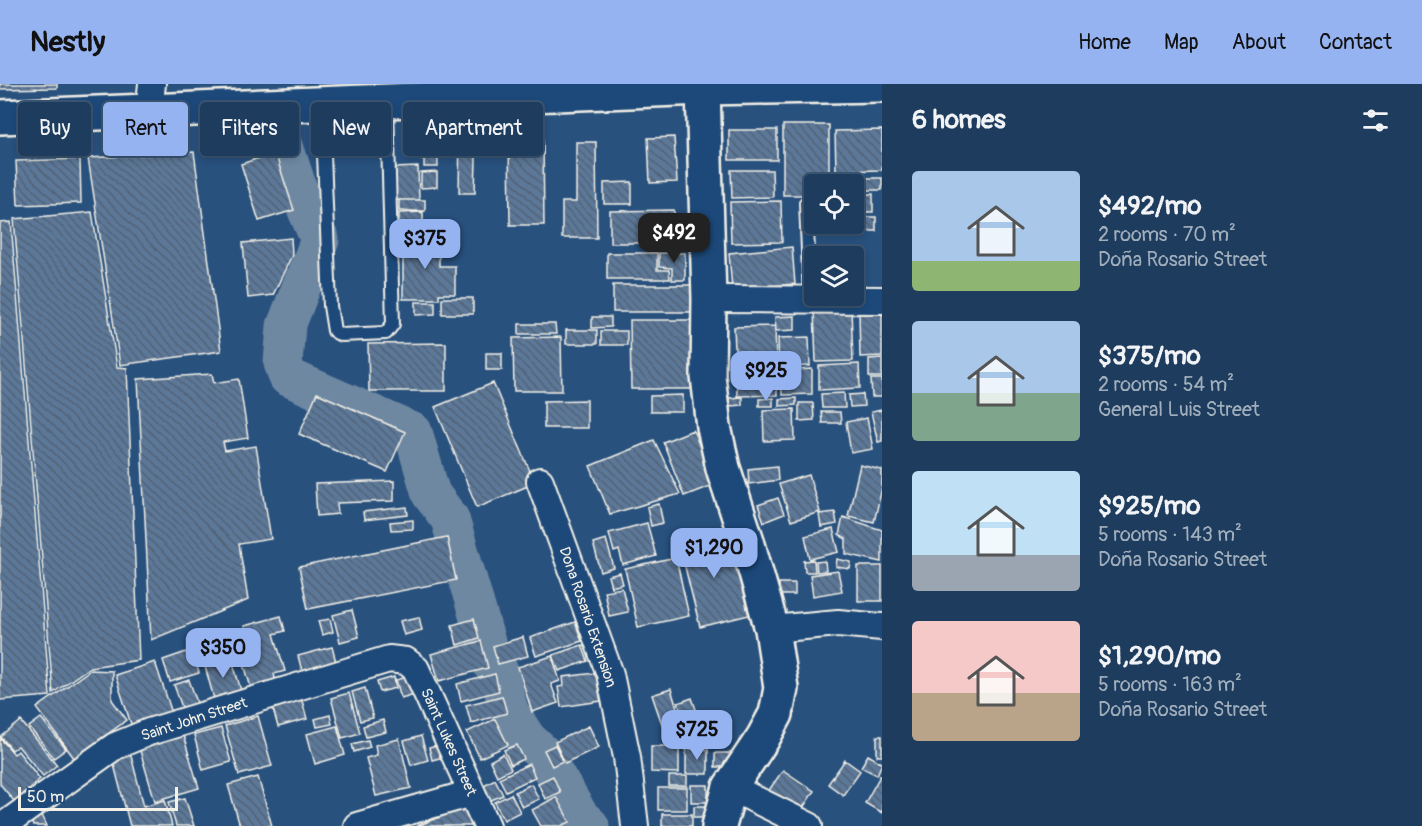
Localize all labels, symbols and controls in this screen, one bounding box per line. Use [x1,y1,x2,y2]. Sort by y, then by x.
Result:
text: Nestly [30,25,105,60]
text: Home [1078,29,1131,56]
text: Map [1164,29,1199,56]
text: About [1232,29,1286,56]
text: Contact [1319,29,1392,56]
chip: Buy [18,102,91,156]
chip: Rent [103,102,188,156]
chip: Filters [200,102,299,156]
chip: New [311,102,391,156]
chip: Apartment [403,102,543,156]
text: 6 homes [912,104,1006,136]
icon: filters [1359,104,1392,137]
map controls [804,174,864,306]
button: locate [804,174,864,234]
text: $492/mo [1098,190,1201,222]
icon: home [960,195,1032,267]
pin: $492 [638,213,710,264]
pin: $375 [389,219,461,270]
text: $492 [652,220,696,245]
text: 2 rooms · 70 m² [1098,222,1236,247]
text: $375 [403,226,447,251]
button: layers [804,246,864,306]
text: Doña Rosario Street [1098,247,1267,272]
text: $375/mo [1098,340,1201,372]
icon: home [960,345,1032,417]
pin: $925 [730,351,802,402]
text: $925 [744,358,788,383]
text: 2 rooms · 54 m² [1098,372,1234,397]
text: General Luis Street [1098,397,1260,422]
text: $925/mo [1098,490,1201,522]
icon: home [960,495,1032,567]
text: 5 rooms · 143 m² [1098,522,1242,547]
pin: $1,290 [665,528,763,579]
text: $1,290 [685,535,743,560]
street label: Dona Rosario Extension [555,544,621,690]
text: Doña Rosario Street [1098,547,1267,572]
pin: $350 [187,628,259,679]
text: $350 [200,635,246,660]
text: $1,290/mo [1098,640,1221,672]
icon: home [960,645,1032,717]
text: 5 rooms · 163 m² [1098,672,1242,697]
street label: Saint Lukes Street [416,685,481,800]
street label: Saint John Street [139,693,251,746]
text: Doña Rosario Street [1098,697,1267,722]
pin: $725 [661,710,733,761]
text: $725 [675,717,719,742]
scale bar [18,784,178,812]
text: 50 m [27,787,64,807]

